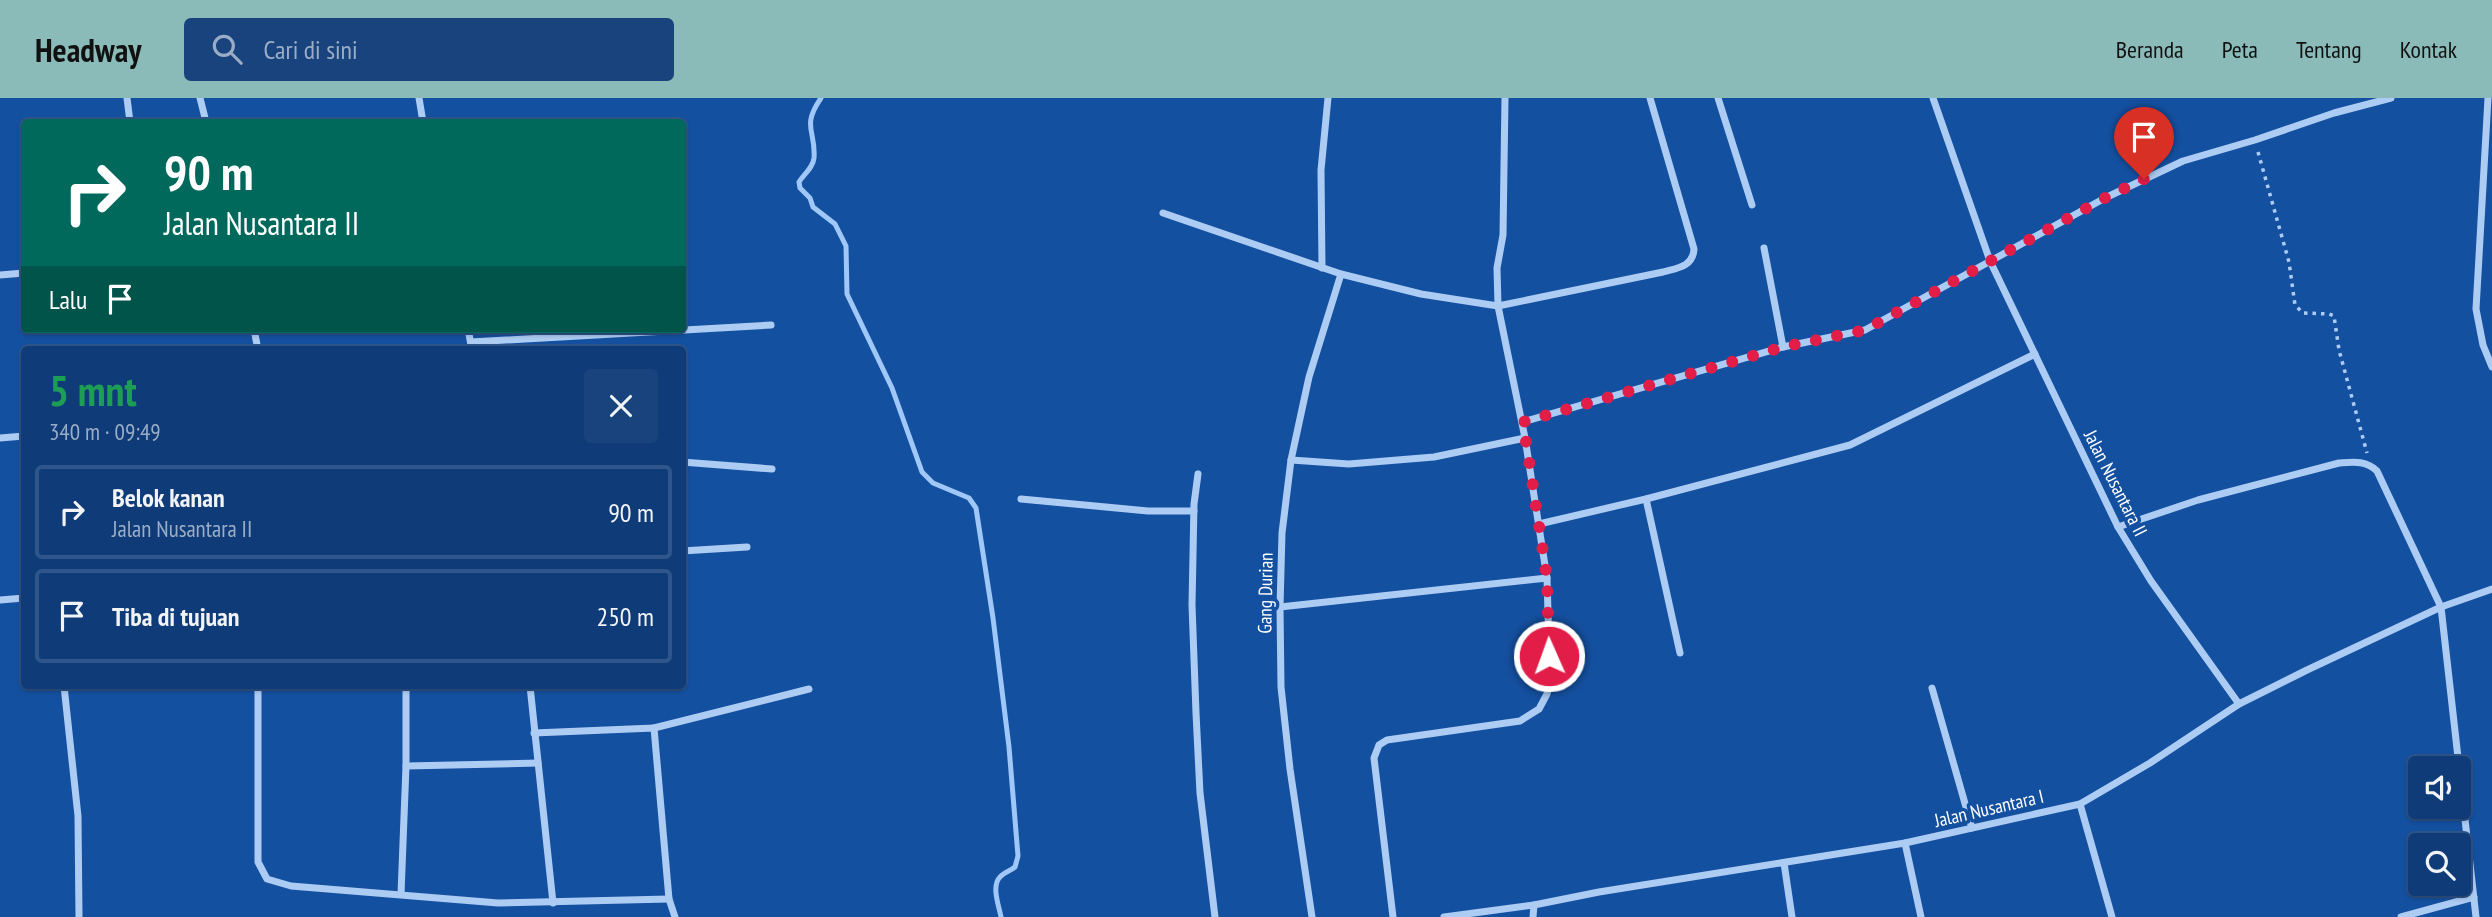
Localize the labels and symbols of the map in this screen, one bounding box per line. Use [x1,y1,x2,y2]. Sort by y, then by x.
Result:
pin [2114,107,2174,179]
street label: Jalan Nusantara II [2079,425,2153,540]
street label: Gang Durian [1252,552,1278,634]
position arrow [1512,619,1586,693]
street label: Jalan Nusantara I [1931,784,2046,832]

